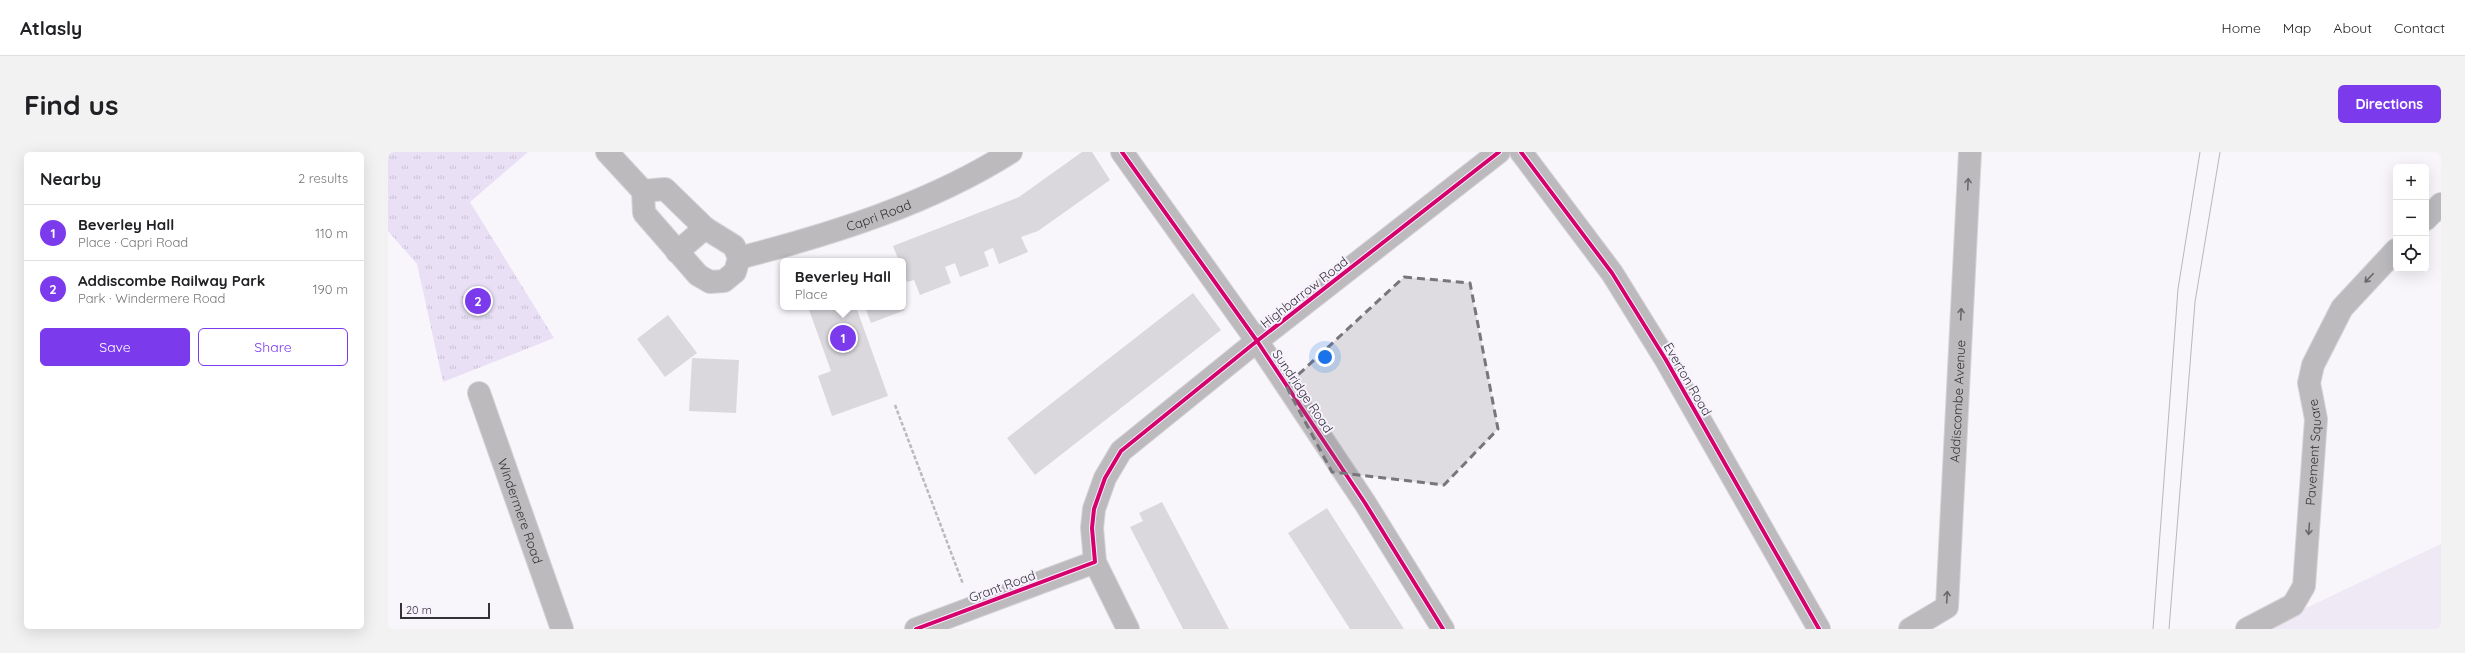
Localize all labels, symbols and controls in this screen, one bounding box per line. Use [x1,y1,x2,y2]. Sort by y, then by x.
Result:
text: Atlasly [20,16,82,40]
text: Home [2222,19,2261,37]
text: Map [2283,19,2311,37]
text: About [2333,19,2372,37]
text: Contact [2394,19,2445,37]
button: Directions [2338,85,2441,123]
text: Find us [24,87,118,122]
map controls [2393,164,2429,272]
button: + [2393,164,2429,200]
text: Nearby [40,168,101,189]
text: 2 results [298,170,348,186]
one-way arrow [1964,178,1972,191]
street label: Capri Road [844,196,913,234]
button: − [2393,200,2429,236]
text: Beverley Hall [78,215,174,234]
text: 1 [50,225,56,241]
text: 110 m [315,225,348,241]
text: Place · Capri Road [78,234,188,250]
button: locate [2393,236,2429,272]
street label: Highbarrow Road [1257,253,1351,331]
popup [780,258,906,310]
text: Beverley Hall [795,267,891,286]
text: Addiscombe Railway Park [78,271,265,290]
one-way arrow [2364,273,2374,283]
text: 2 [49,281,57,297]
text: 190 m [313,281,348,297]
pin: 2 [465,286,491,316]
text: Place [795,286,828,302]
text: Park · Windermere Road [78,290,225,306]
one-way arrow [1958,308,1965,321]
pin: 1 [830,323,856,353]
button: Save [40,328,190,366]
button: Share [198,328,348,366]
street label: Everton Road [1661,340,1715,418]
street label: Addiscombe Avenue [1946,340,1968,463]
street label: Sundridge Road [1269,346,1337,436]
your location [1315,347,1335,367]
street label: Pavement Square [2302,398,2324,506]
street label: Windermere Road [495,456,546,566]
one-way arrow [2306,522,2313,535]
street label: Grant Road [967,567,1037,605]
one-way arrow [1944,591,1951,604]
scale bar [400,601,490,620]
text: 20 m [406,603,432,617]

